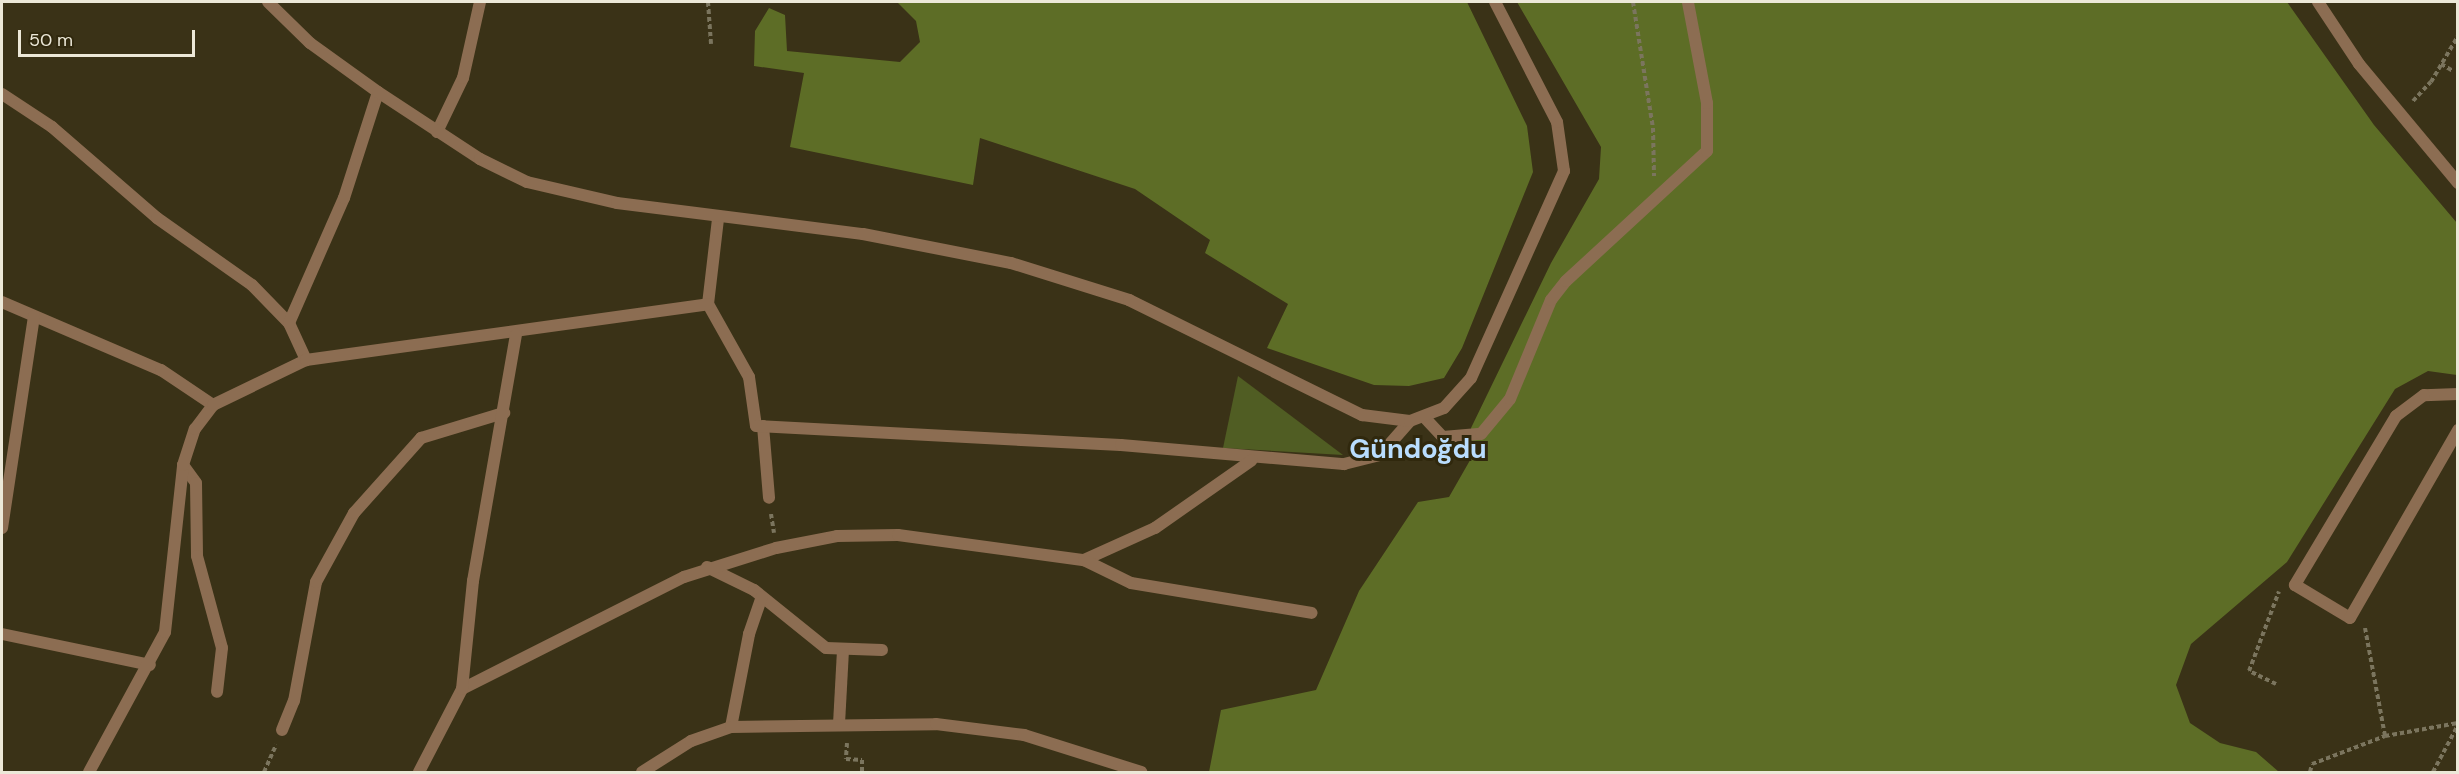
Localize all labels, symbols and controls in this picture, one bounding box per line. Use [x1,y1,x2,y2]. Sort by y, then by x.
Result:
scale bar [21,18,198,56]
text: 50 m [29,28,73,52]
district label: Gündoğdu [1349,433,1487,465]

